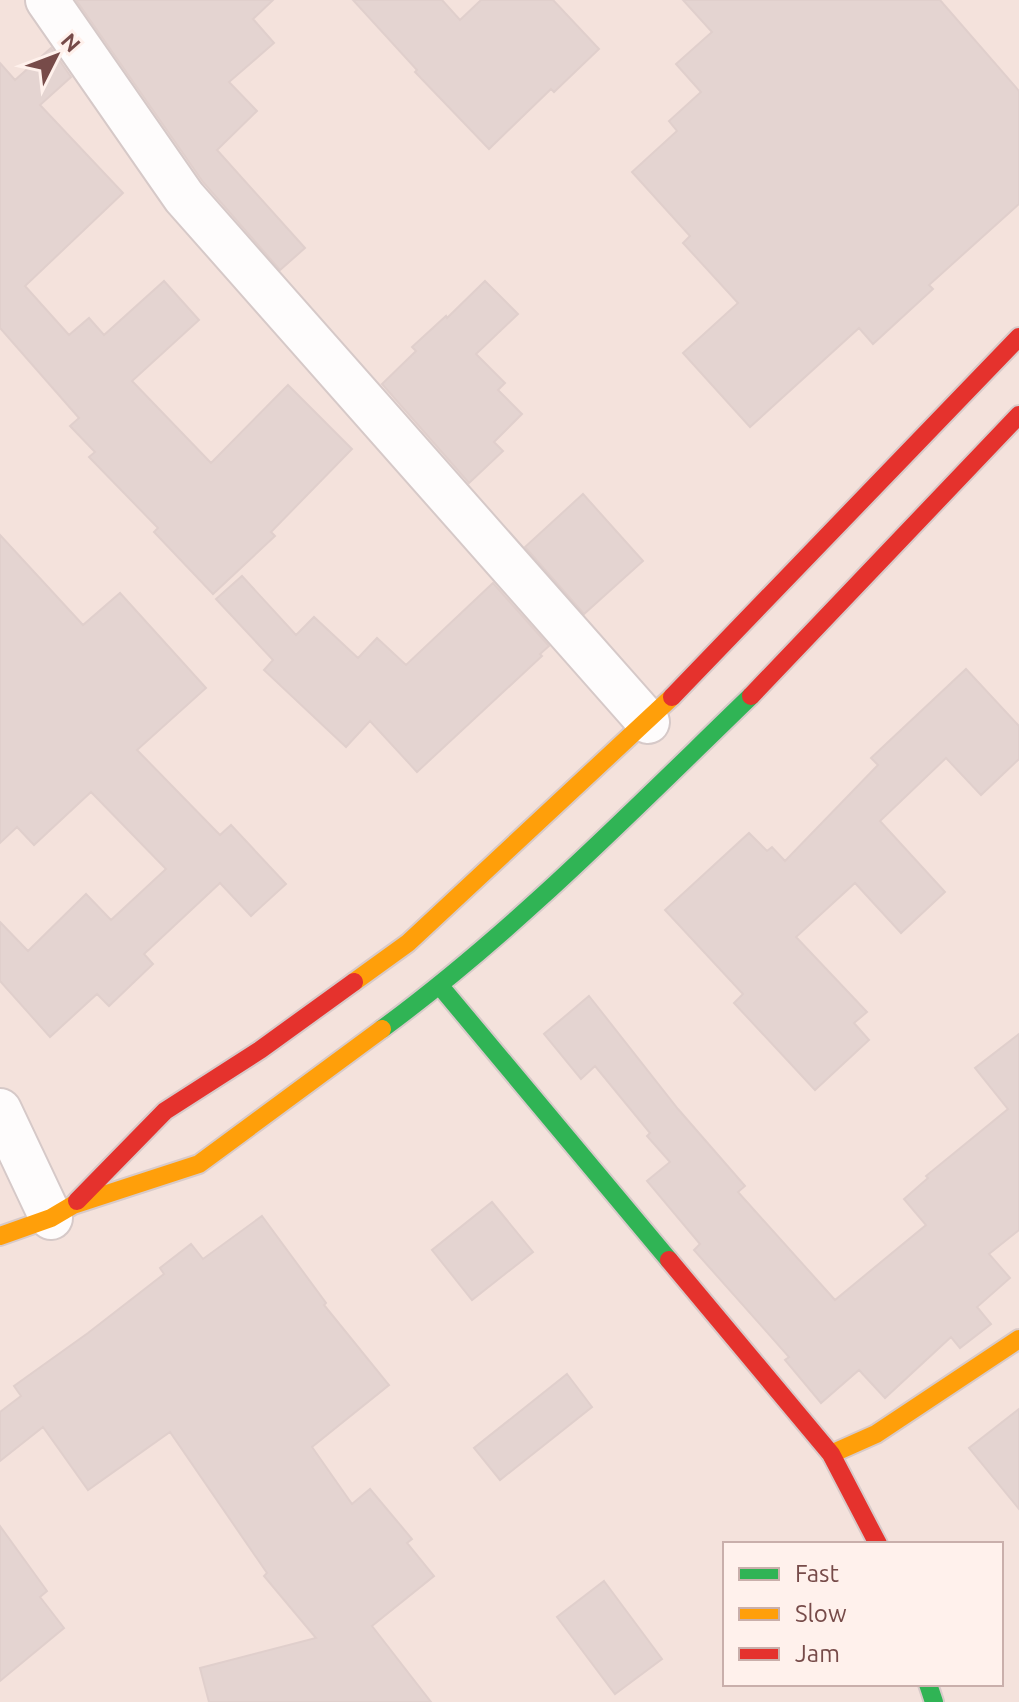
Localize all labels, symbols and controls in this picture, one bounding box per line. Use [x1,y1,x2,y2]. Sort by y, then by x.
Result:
north arrow [16,16,96,96]
text: N [56,28,86,57]
legend [723,1542,1003,1686]
text: Fast [795,1560,839,1587]
text: Slow [795,1600,847,1627]
text: Jam [795,1640,840,1667]

